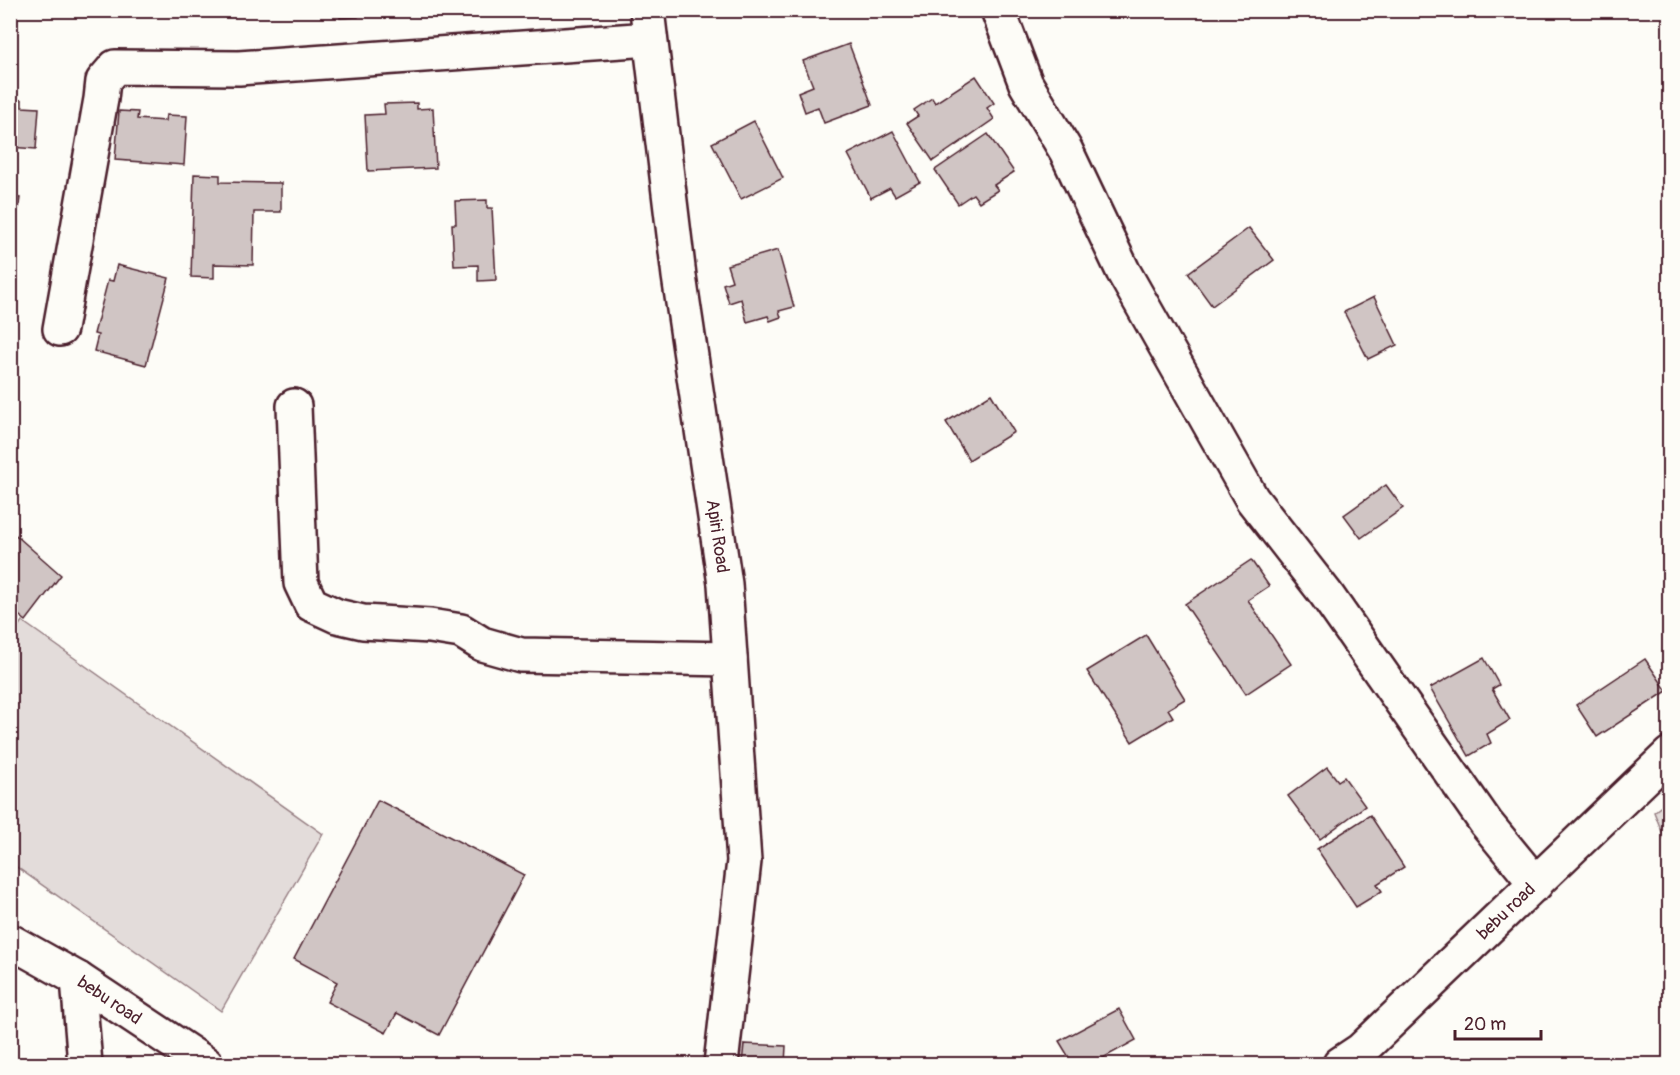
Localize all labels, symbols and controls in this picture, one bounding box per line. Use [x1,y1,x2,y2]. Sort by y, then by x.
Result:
street label: Apiri Road [701,498,734,575]
street label: bebu road [1472,878,1540,945]
street label: bebu road [73,971,146,1030]
scale bar [1455,1003,1540,1041]
text: 20 m [1464,1013,1506,1036]

